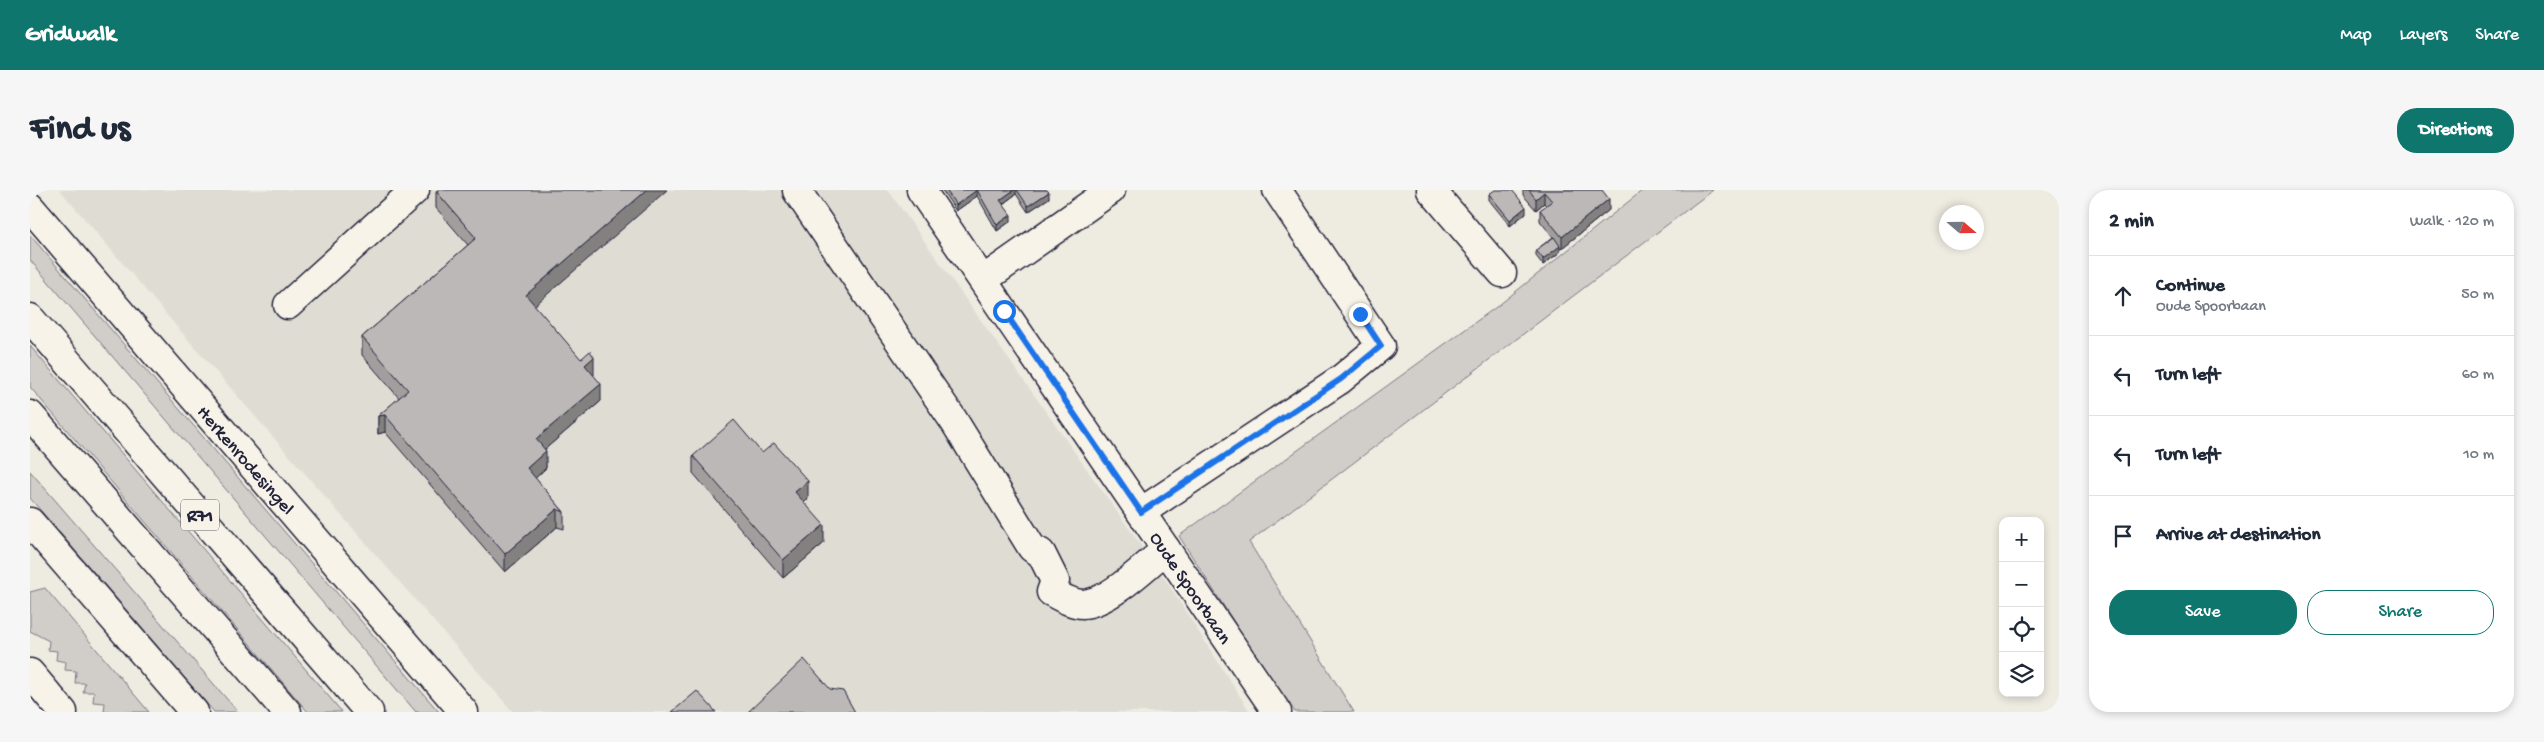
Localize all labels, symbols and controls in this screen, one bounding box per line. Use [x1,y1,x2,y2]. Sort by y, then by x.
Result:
text: Gridwalk [25,21,116,50]
text: Map [2340,25,2372,46]
text: Layers [2400,25,2447,46]
text: Share [2475,25,2519,46]
button: Directions [2397,108,2514,153]
text: Find us [30,110,130,151]
north arrow [1939,205,1984,250]
text: 2 min [2109,210,2154,235]
text: Walk · 120 m [2410,213,2494,232]
text: Continue [2156,275,2225,298]
icon: ahead [2109,282,2137,310]
text: 50 m [2461,286,2494,305]
text: Oude Spoorbaan [2156,298,2266,317]
route start [993,300,1016,323]
route end [1349,303,1372,326]
icon: left [2109,362,2137,390]
text: Turn left [2156,364,2220,387]
text: 60 m [2462,366,2494,385]
street label: Herkenrodesingel [191,402,298,521]
icon: left [2109,442,2137,470]
text: Turn left [2156,444,2220,467]
text: 10 m [2463,446,2494,465]
road number: R71 [181,500,219,530]
map controls [1999,517,2044,697]
button: + [1999,517,2044,562]
icon: arrive [2109,522,2137,550]
text: Arrive at destination [2156,524,2320,547]
street label: Oude Spoorbaan [1143,528,1235,650]
button: − [1999,562,2044,607]
button: Save [2109,590,2297,635]
button: Share [2307,590,2494,635]
button: locate [1999,607,2044,652]
button: layers [1999,652,2044,697]

